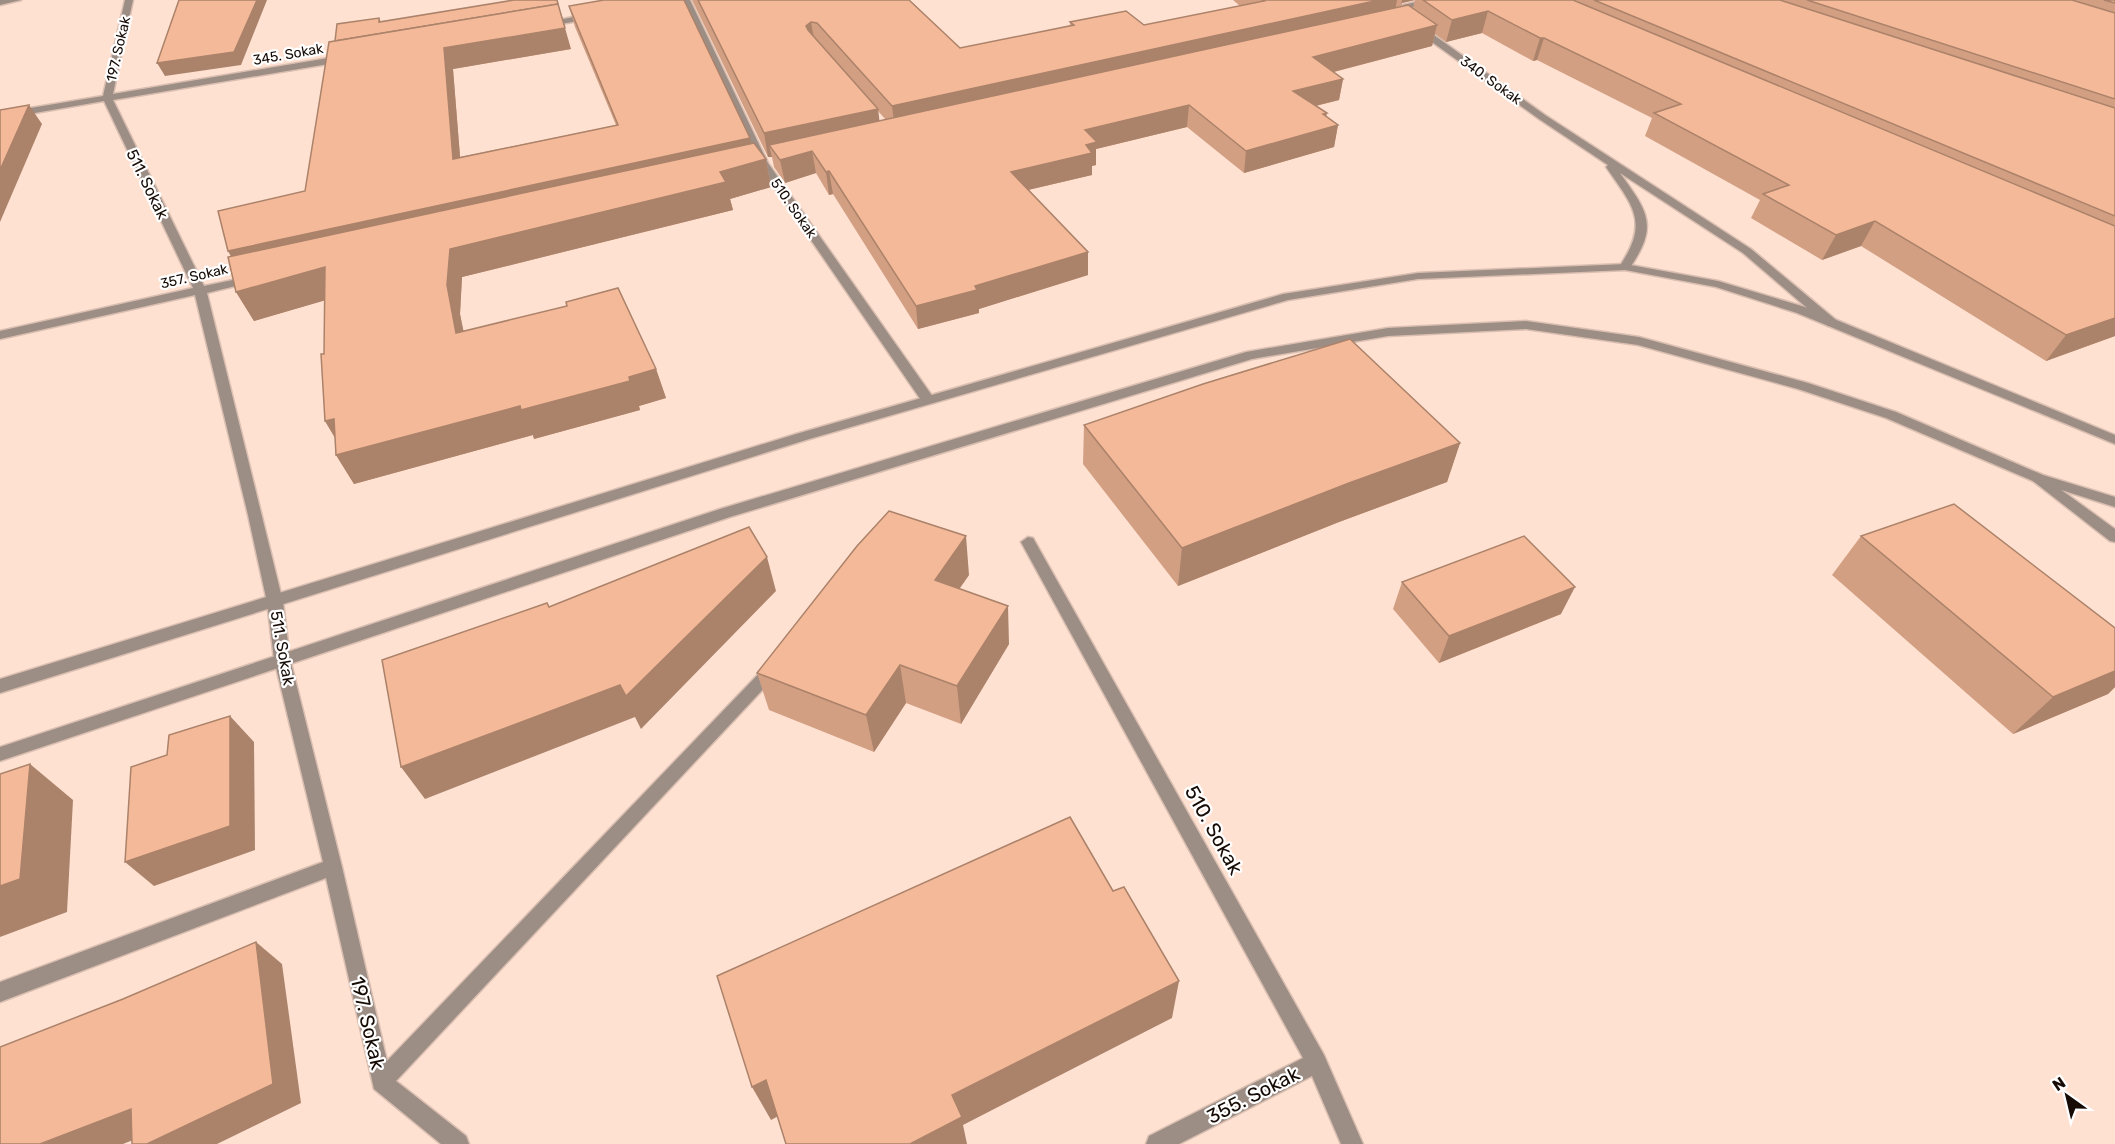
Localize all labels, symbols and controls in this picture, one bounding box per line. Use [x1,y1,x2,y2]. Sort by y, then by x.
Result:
street label: 197. Sokak [103,14,134,83]
street label: 345. Sokak [252,40,325,69]
street label: 340. Sokak [1457,53,1525,109]
street label: 511. Sokak [123,146,173,223]
street label: 510. Sokak [767,175,821,242]
street label: 357. Sokak [159,260,230,293]
street label: 511. Sokak [267,609,299,688]
street label: 510. Sokak [1180,781,1249,879]
street label: 197. Sokak [346,974,390,1072]
street label: 355. Sokak [1203,1061,1304,1129]
north arrow [2037,1066,2097,1126]
text: N [2049,1073,2069,1095]

